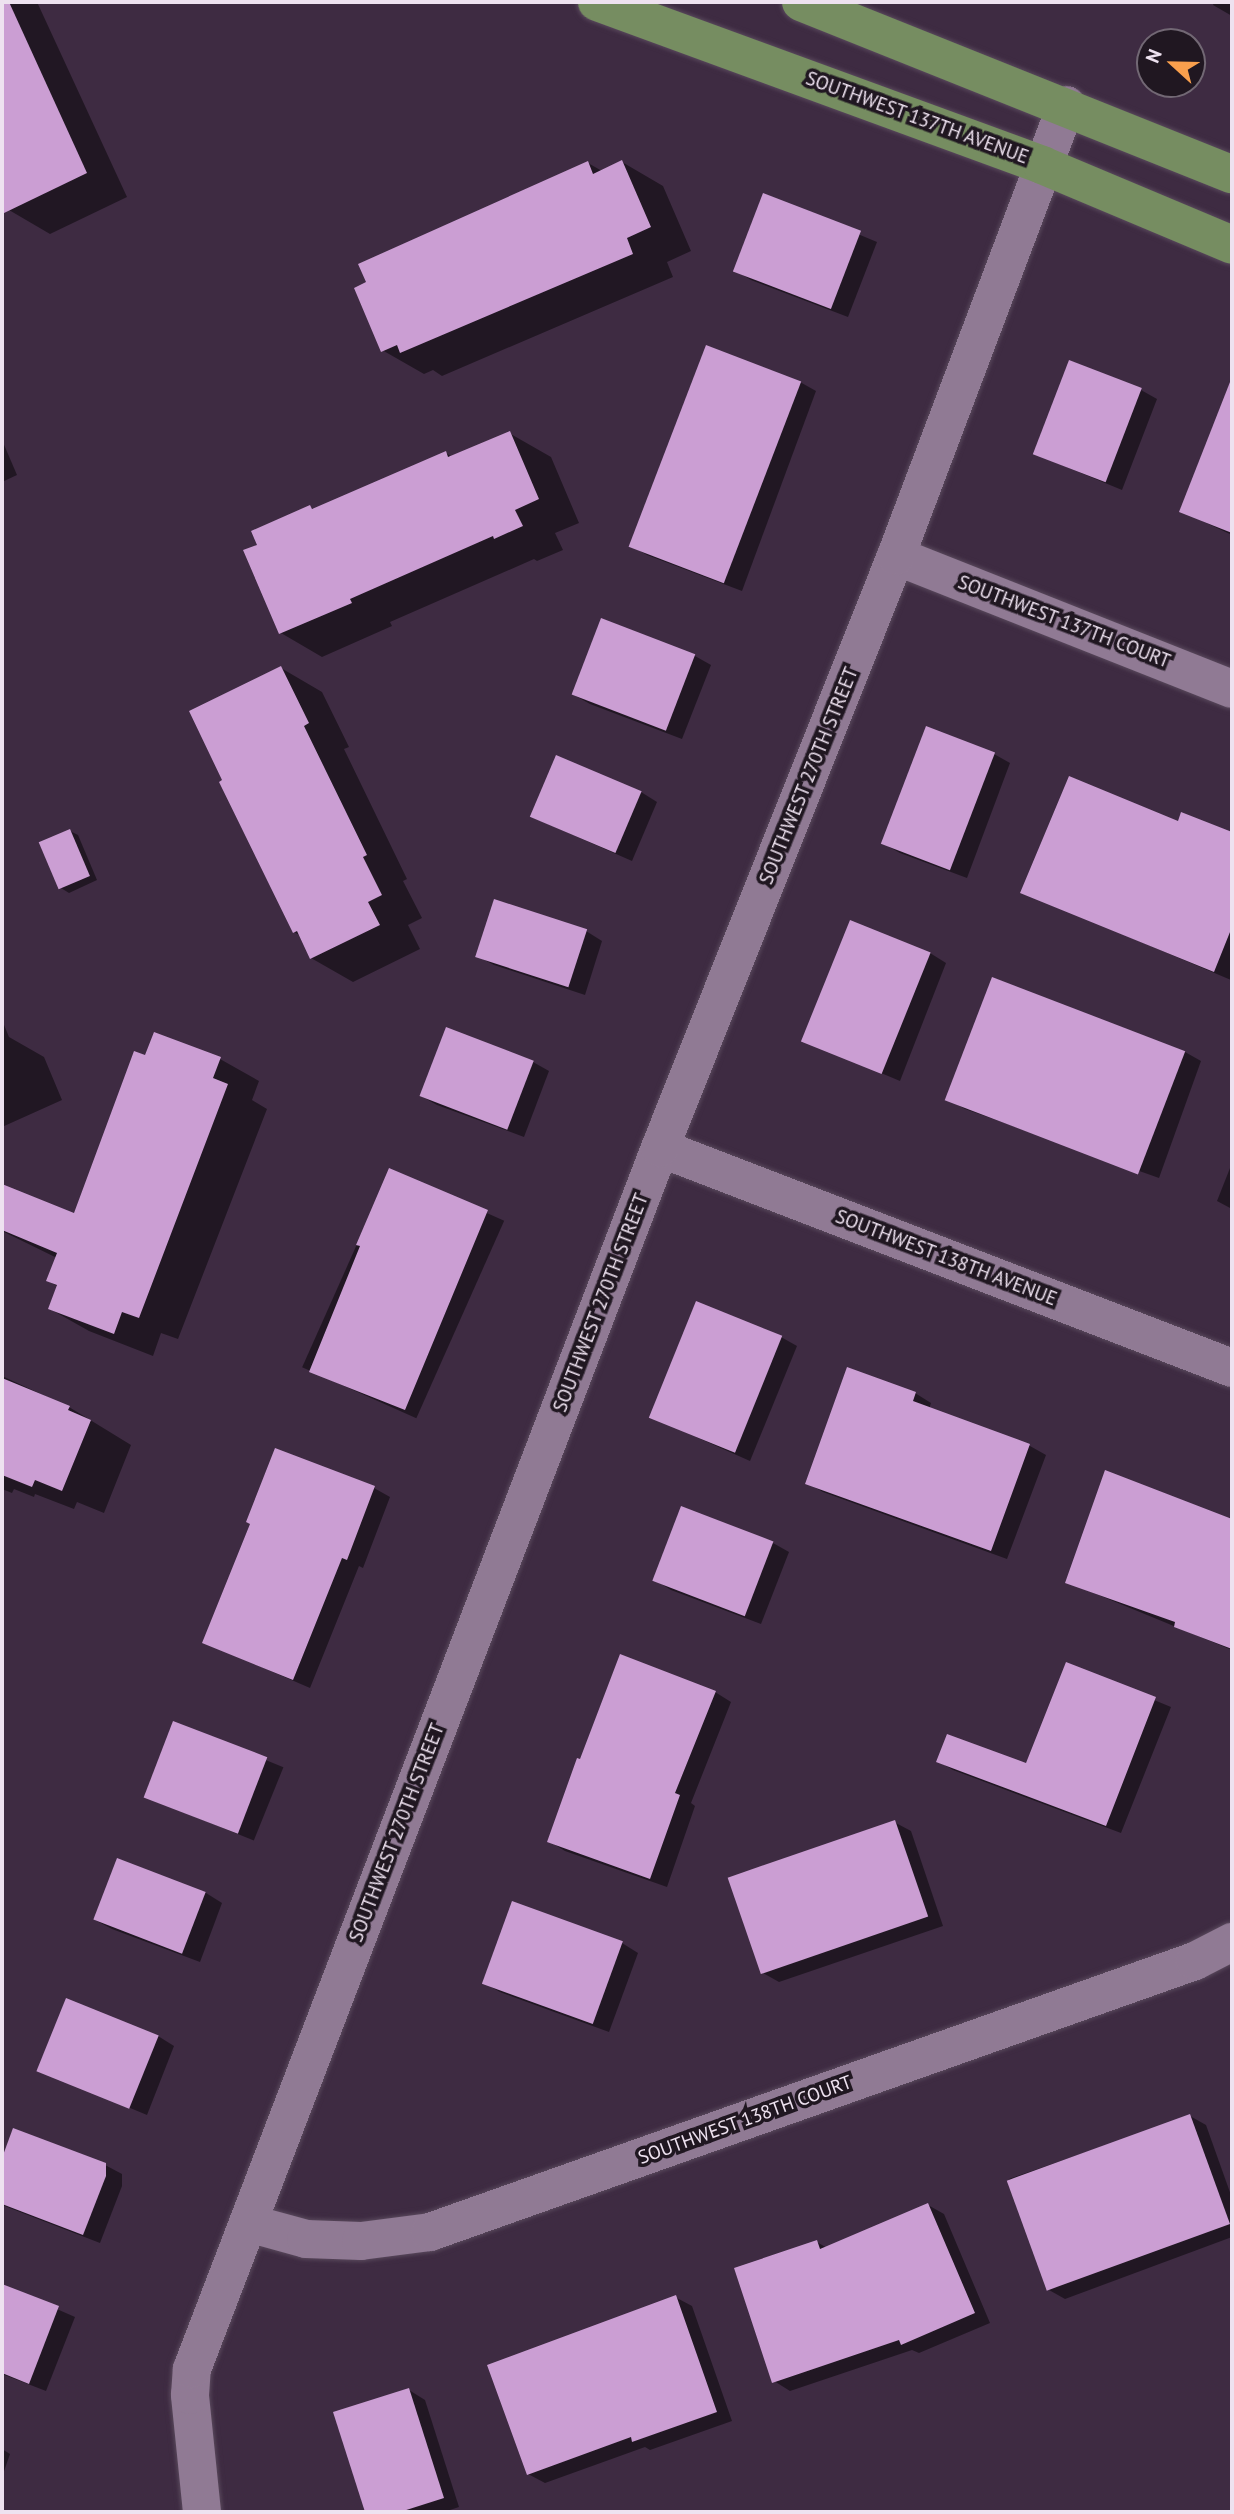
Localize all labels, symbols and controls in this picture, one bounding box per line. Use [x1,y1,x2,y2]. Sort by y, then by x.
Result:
north arrow [1136,28,1206,98]
text: N [1140,46,1167,66]
street label: SOUTHWEST 137TH AVENUE [802,67,1032,169]
street label: SOUTHWEST 137TH COURT [954,571,1174,673]
street label: SOUTHWEST 270TH STREET [755,664,863,888]
street label: SOUTHWEST 270TH STREET [549,1190,653,1416]
street label: SOUTHWEST 138TH AVENUE [832,1205,1060,1311]
street label: SOUTHWEST 270TH STREET [345,1720,449,1946]
street label: SOUTHWEST 138TH COURT [635,2071,855,2169]

